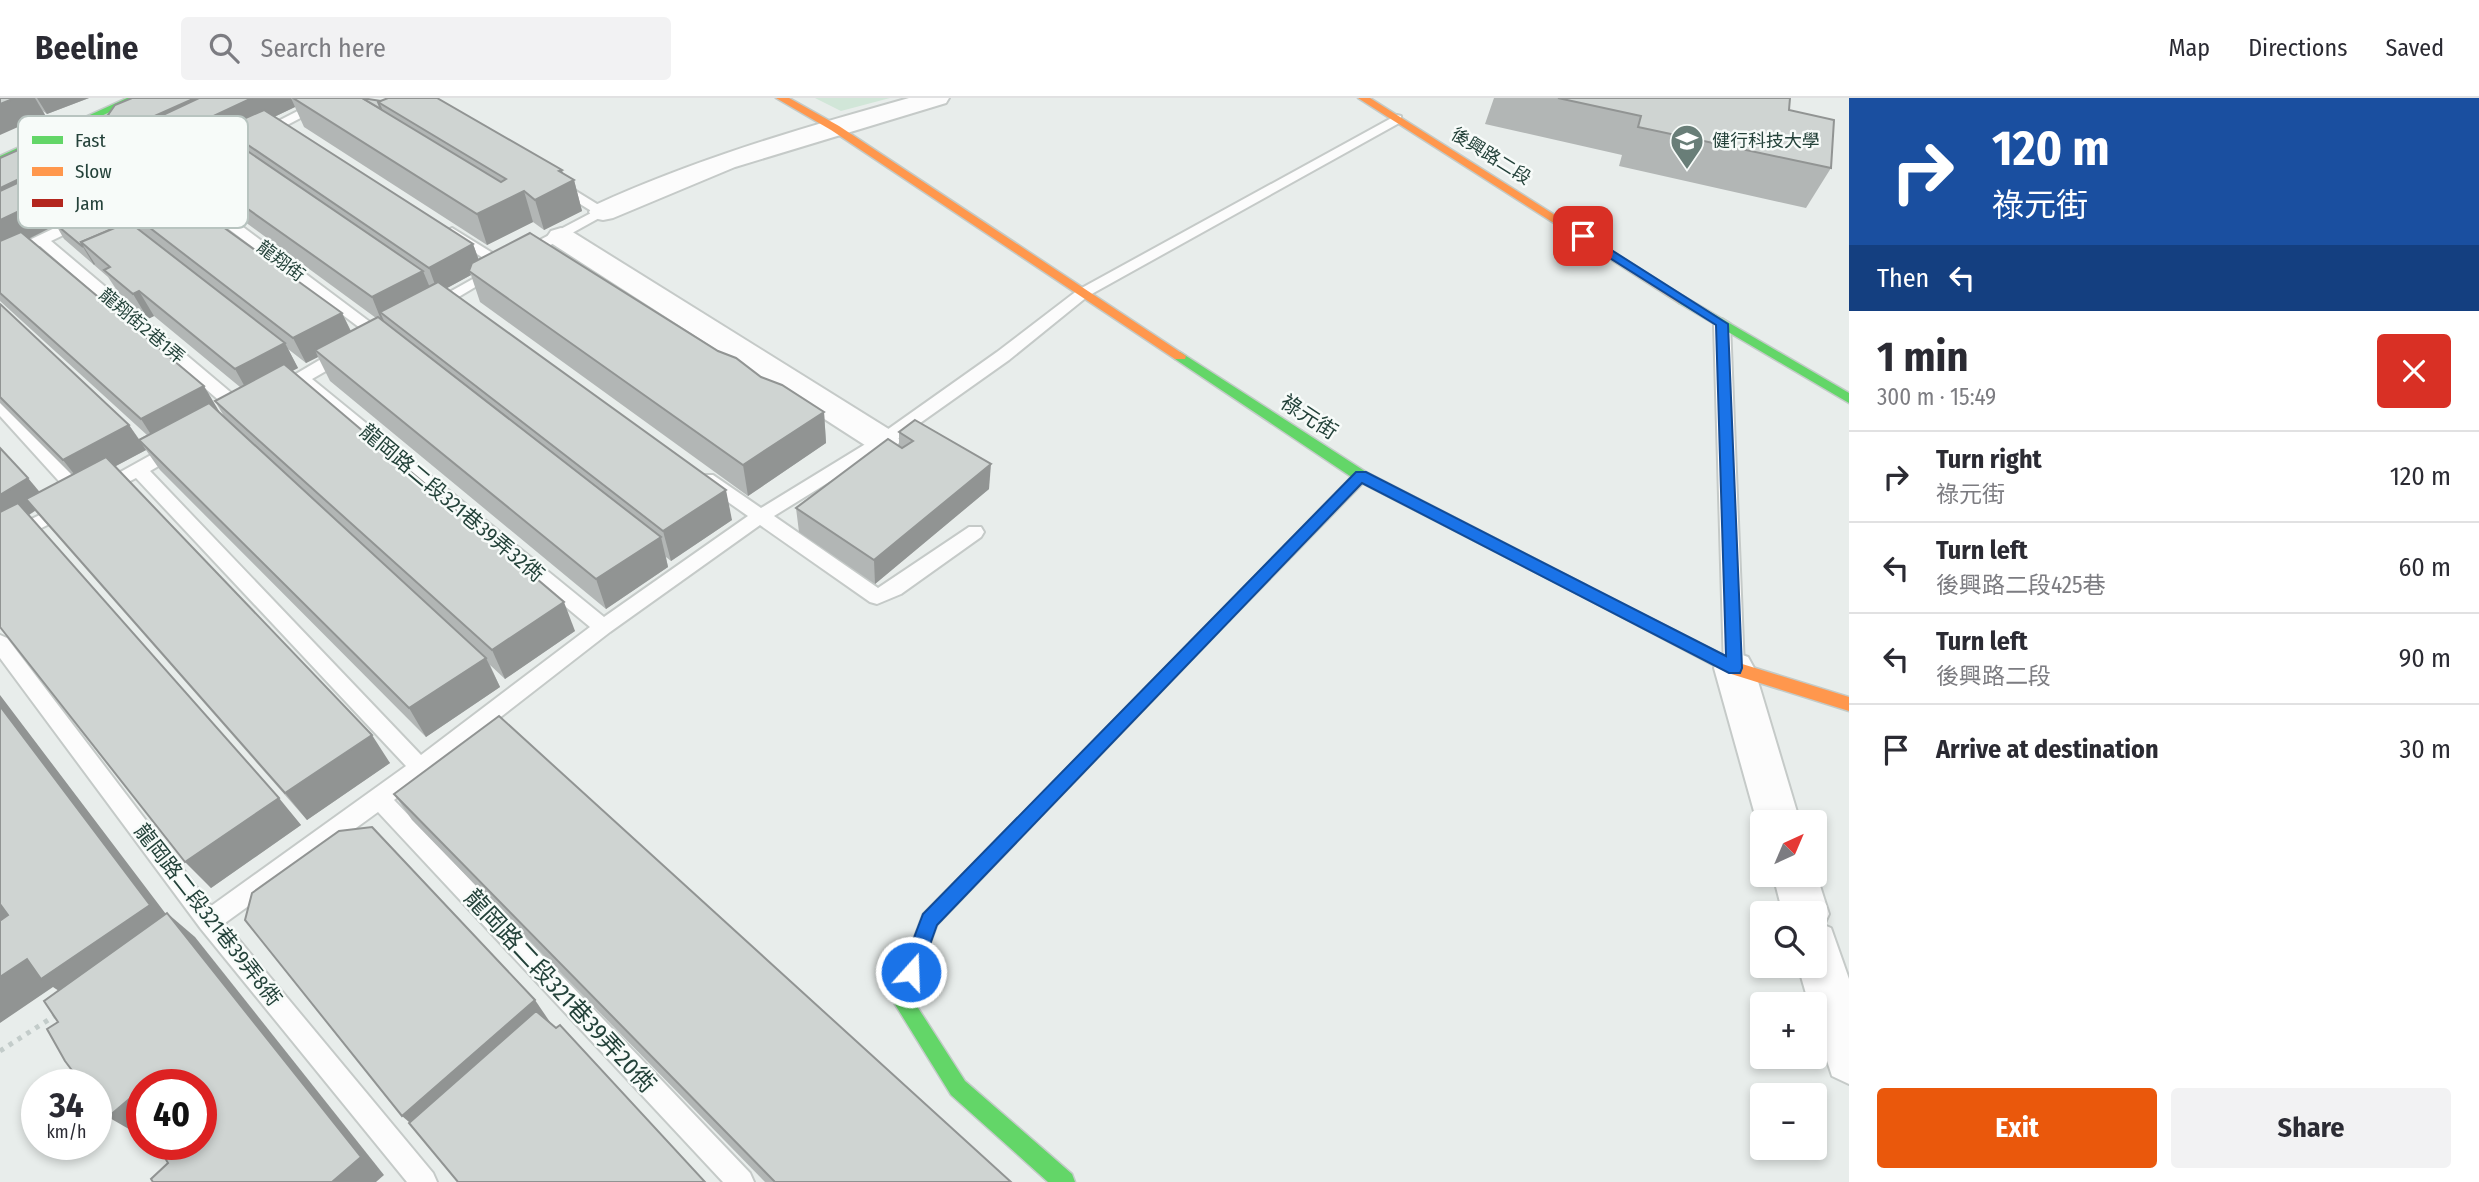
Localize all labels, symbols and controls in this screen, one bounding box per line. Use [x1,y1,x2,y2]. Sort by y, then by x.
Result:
search box [181,17,671,80]
text: Beeline [35,28,139,68]
icon: search [205,29,243,67]
text: Search here [261,33,386,64]
text: Map [2169,34,2210,62]
text: Directions [2248,34,2347,62]
text: Saved [2385,34,2444,62]
legend [18,116,248,228]
text: 120 m [1992,119,2110,178]
school or university icon: 健行科技大學 [1668,122,1706,171]
street label: 後興路二段 [1447,123,1535,189]
icon: right [1877,126,1968,217]
text: Fast [75,129,106,152]
place label: 健行科技大學 [1712,130,1820,152]
text: Slow [75,160,112,183]
text: 祿元街 [1992,186,2088,224]
text: Jam [75,192,104,215]
pin [1553,206,1613,266]
icon: arrive [1564,217,1602,255]
street label: 龍翔街 [253,236,309,286]
icon: left [1943,259,1981,297]
text: Then [1877,263,1929,294]
street label: 龍翔街2巷1弄 [95,284,189,368]
text: 1 min [1877,332,1968,382]
button: close [2377,334,2451,408]
text: 300 m · 15:49 [1877,383,1996,411]
street label: 祿元街 [1276,389,1342,445]
street label: 龍岡路二段321巷39弄32衖 [355,418,549,588]
text: Turn right [1936,444,2042,475]
icon: right [1877,458,1915,496]
text: 120 m [2390,461,2451,492]
text: 祿元街 [1936,480,2005,508]
text: Turn left [1936,535,2028,566]
icon: left [1877,549,1915,587]
text: 60 m [2398,552,2451,583]
text: 後興路二段425巷 [1936,571,2106,599]
text: Turn left [1936,626,2028,657]
icon: left [1877,640,1915,678]
text: 90 m [2399,643,2451,674]
text: 後興路二段 [1936,662,2051,690]
icon: arrive [1877,731,1915,769]
text: Arrive at destination [1936,734,2159,765]
text: 30 m [2400,734,2451,765]
north arrow [1750,810,1827,887]
map controls [1750,810,1827,1160]
street label: 龍岡路二段321巷39弄8衖 [129,819,287,1011]
street label: 龍岡路二段321巷39弄20衖 [459,884,661,1098]
button: search [1750,901,1827,978]
position arrow [874,935,948,1009]
button: + [1750,992,1827,1069]
speed limit sign: 40 [126,1069,217,1160]
button: − [1750,1083,1827,1160]
text: 34 [49,1084,84,1126]
button: Exit [1877,1088,2157,1168]
button: Share [2171,1088,2451,1168]
text: km/h [46,1121,87,1143]

